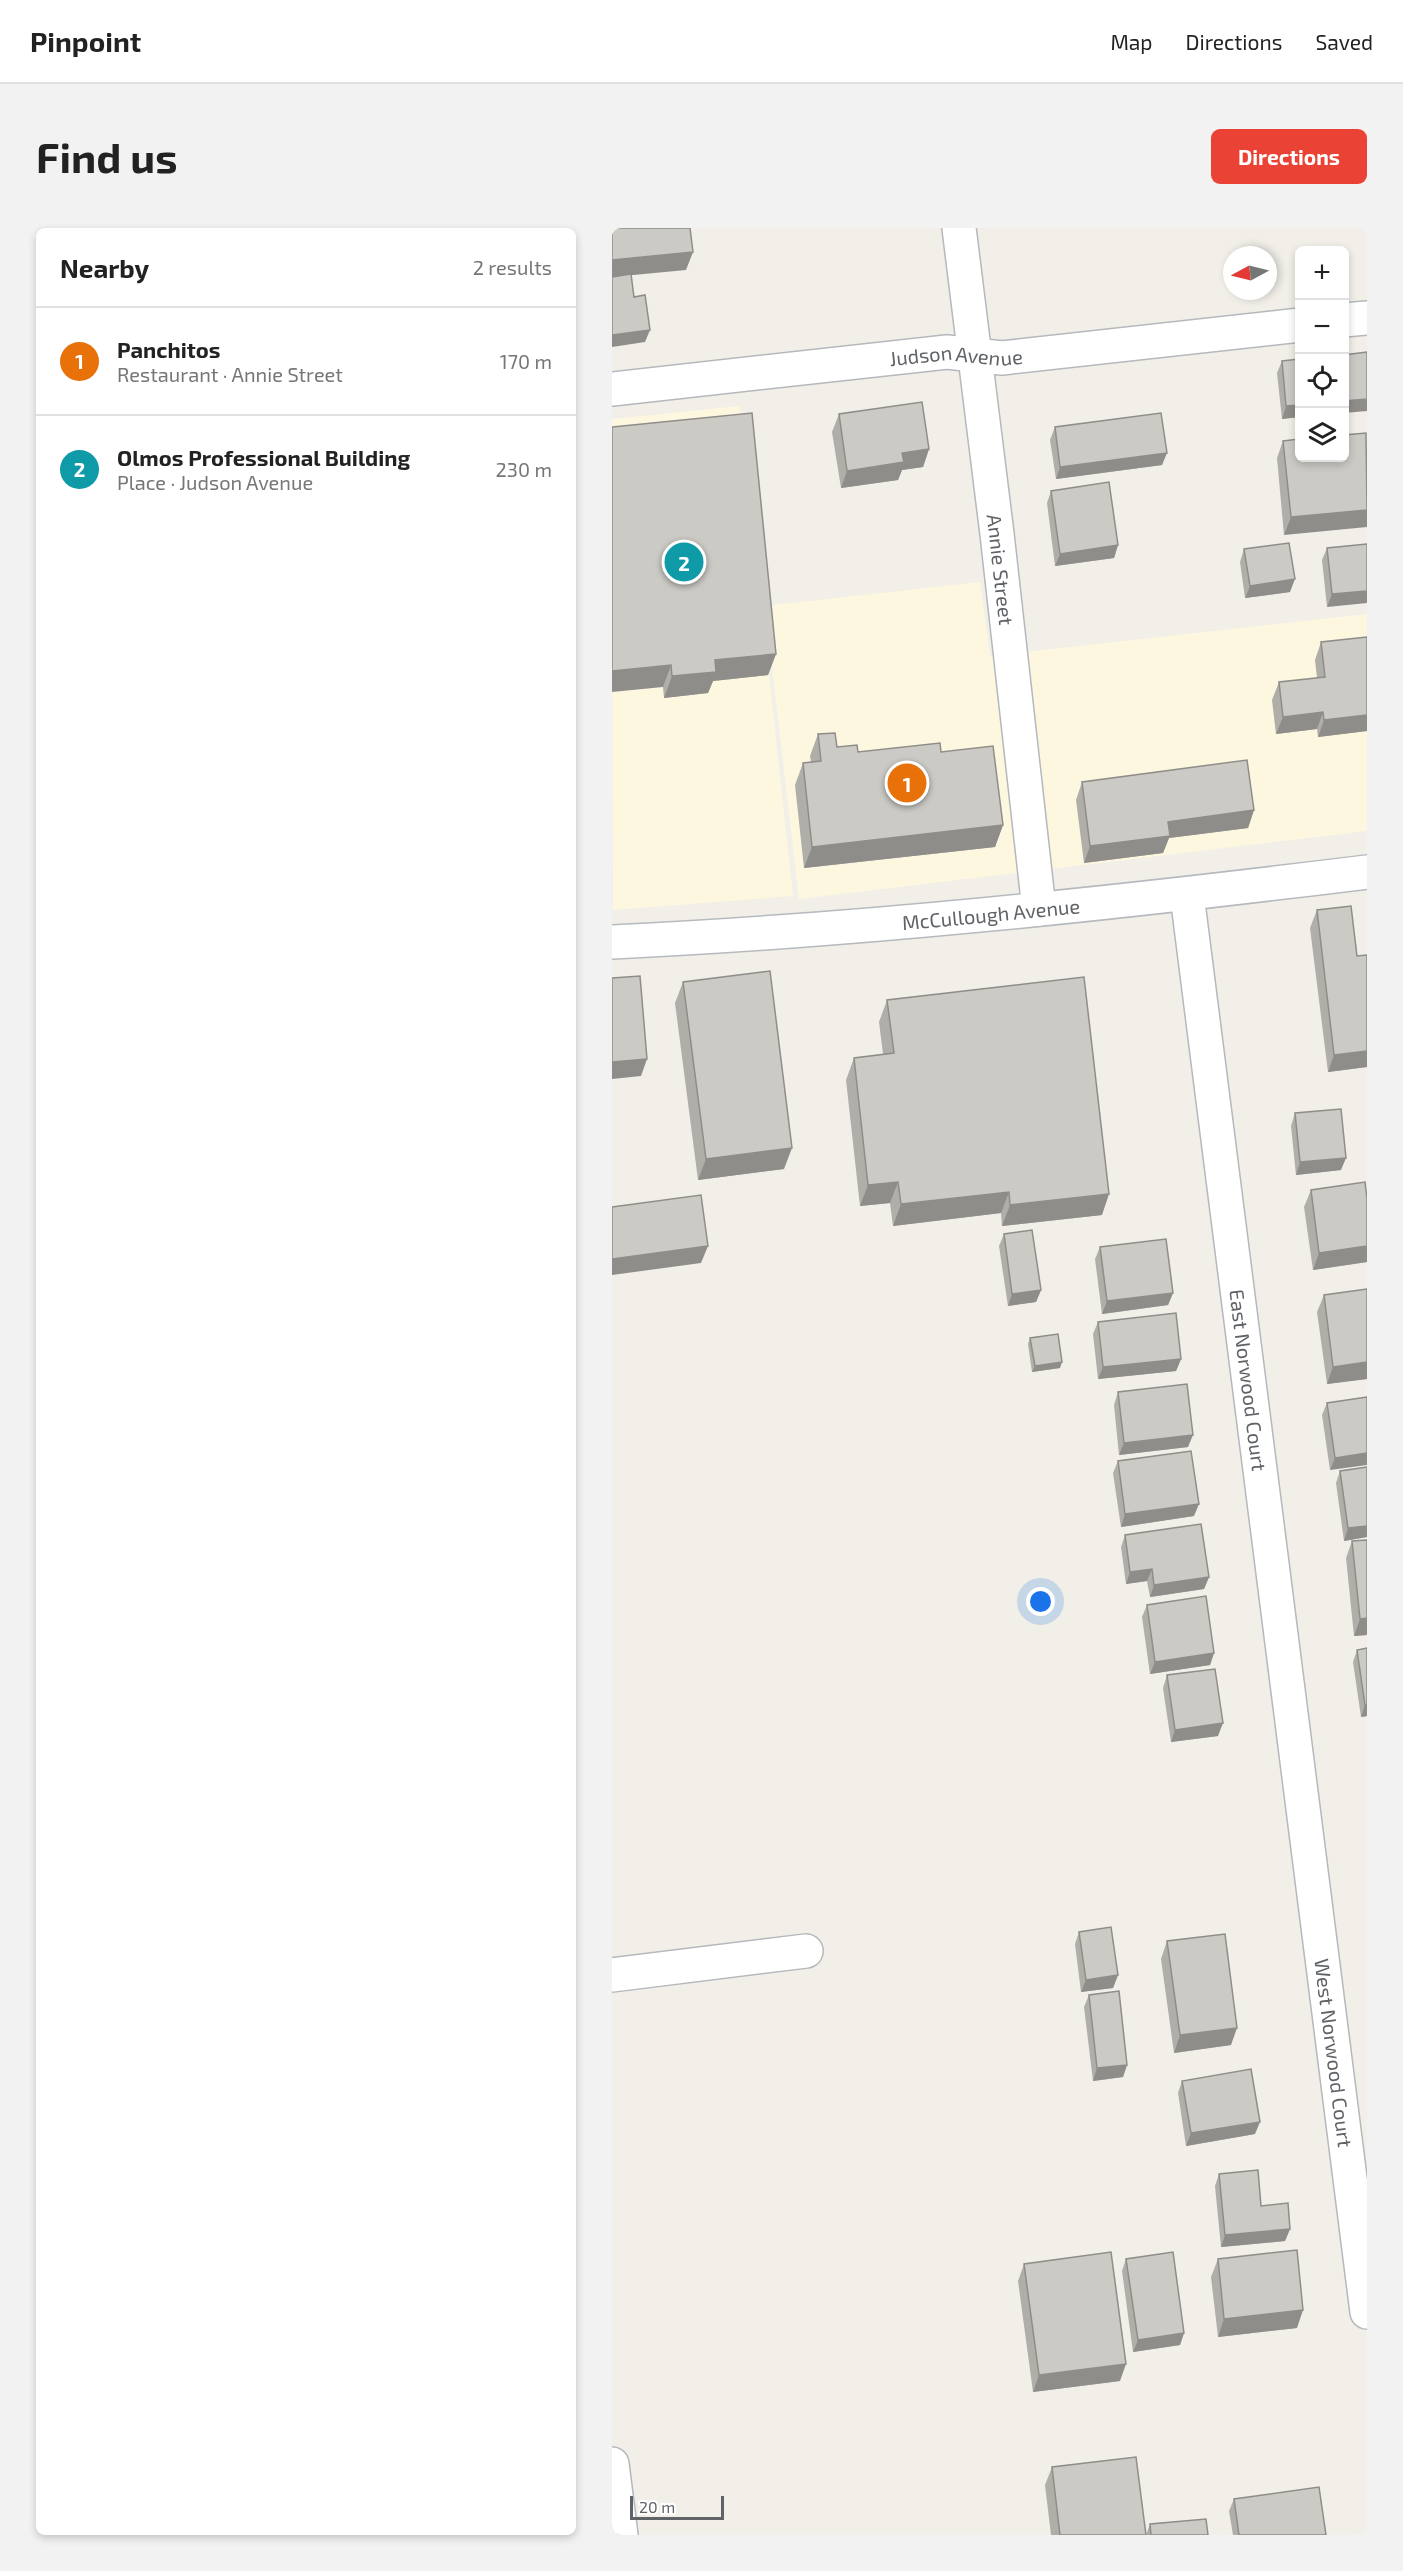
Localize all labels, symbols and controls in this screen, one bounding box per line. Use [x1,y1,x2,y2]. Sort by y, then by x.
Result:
text: Pinpoint [30,24,141,58]
text: Map [1110,29,1153,54]
text: Directions [1186,29,1282,54]
text: Saved [1315,29,1373,54]
button: Directions [1211,129,1367,184]
text: Find us [36,131,178,181]
north arrow [1223,246,1277,300]
map controls [1295,246,1349,462]
button: + [1295,246,1349,300]
text: Nearby [60,252,149,283]
text: 2 results [473,255,552,279]
button: − [1295,300,1349,354]
text: Panchitos [117,336,220,362]
street label: Judson Avenue [888,340,1024,370]
text: 1 [75,349,84,373]
text: 170 m [500,349,552,373]
button: locate [1295,354,1349,408]
text: Restaurant · Annie Street [117,362,343,386]
button: layers [1295,408,1349,462]
text: Olmos Professional Building [117,444,410,470]
text: 2 [74,457,85,481]
text: 230 m [496,457,552,481]
text: Place · Judson Avenue [117,470,313,494]
street label: Annie Street [983,513,1019,627]
pin: 2 [664,540,704,584]
pin: 1 [888,760,926,806]
street label: McCullough Avenue [901,893,1081,934]
street label: East Norwood Court [1225,1288,1272,1473]
your location [1026,1587,1055,1616]
street label: West Norwood Court [1310,1957,1358,2149]
scale bar [630,2493,724,2520]
text: 20 m [639,2497,675,2516]

